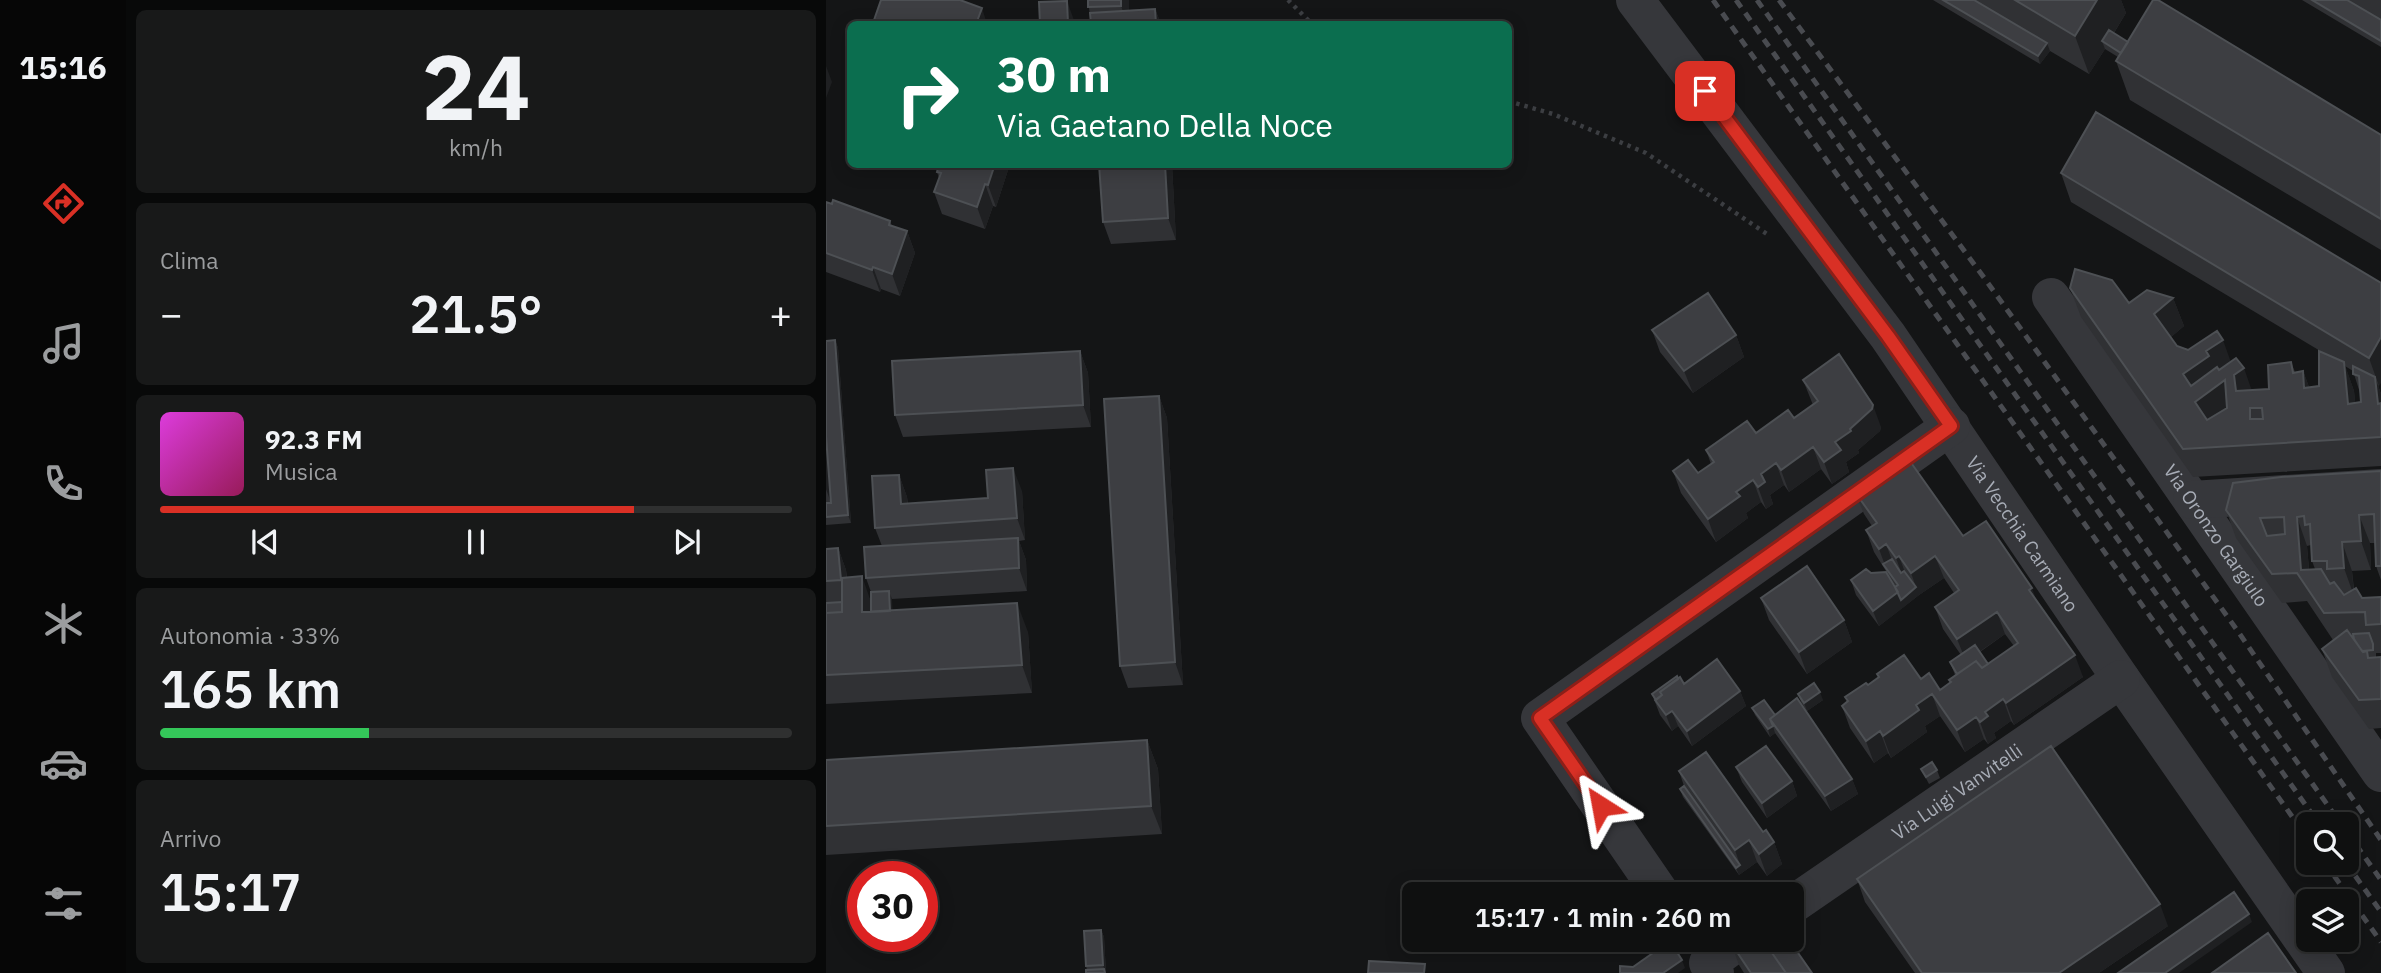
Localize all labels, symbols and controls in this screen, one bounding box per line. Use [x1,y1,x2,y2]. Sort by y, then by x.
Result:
text: 24 [421,27,531,145]
text: 30 m [997,42,1111,105]
text: 15:16 [19,46,107,88]
icon: right [882,49,973,140]
pin [1675,61,1735,121]
icon: arrive [1686,72,1724,110]
text: Via Gaetano Della Noce [997,104,1333,146]
text: km/h [449,132,503,162]
icon: directions [39,179,88,228]
text: Clima [160,245,219,275]
text: 21.5° [409,280,543,347]
text: − [160,289,183,338]
text: + [769,289,792,338]
icon: music [39,319,88,368]
text: 92.3 FM [265,422,363,456]
street label: Via Vecchia Carmiano [1961,451,2084,617]
text: Musica [265,456,338,486]
icon: phone [39,459,88,508]
street label: Via Oronzo Gargiulo [2159,460,2274,611]
icon: previous [246,523,284,561]
icon: pause [457,523,495,561]
icon: next [668,523,706,561]
icon: climate [39,599,88,648]
text: Autonomia · 33% [160,620,340,650]
text: 165 km [160,655,341,722]
icon: car [39,739,88,788]
street label: Via Luigi Vanvitelli [1887,739,2027,845]
position arrow [1564,769,1638,843]
map controls [2296,812,2359,952]
button: search [2296,812,2359,875]
text: Arrivo [160,823,221,853]
text: 15:17 [160,858,301,925]
speed limit sign: 30 [847,861,938,952]
icon: filters [39,879,88,928]
button: layers [2296,889,2359,952]
text: 15:17 · 1 min · 260 m [1475,900,1731,934]

